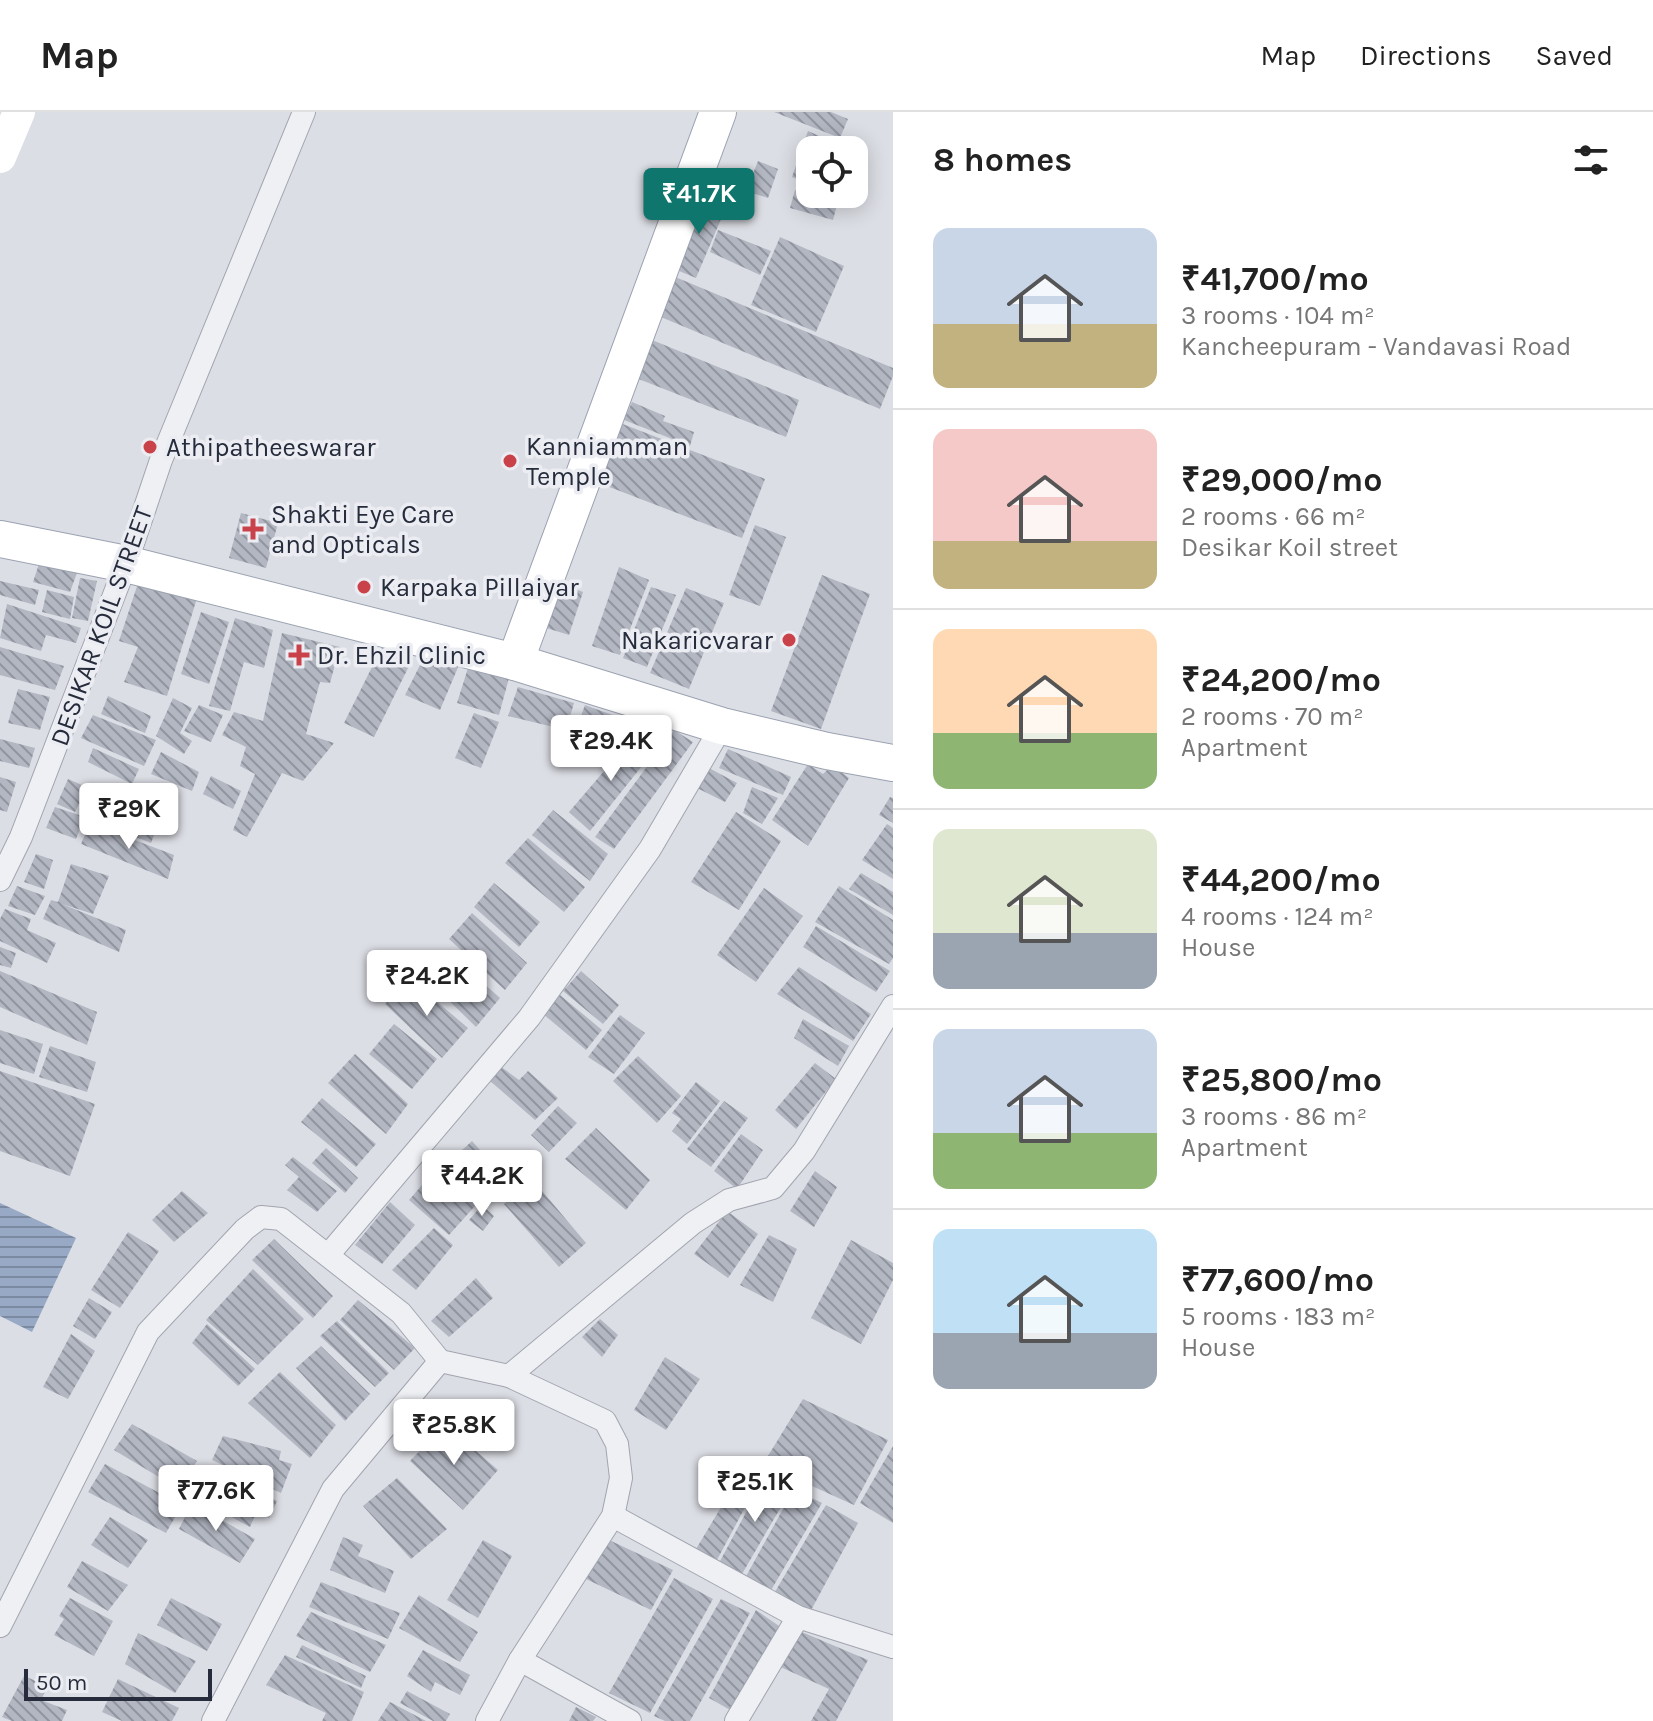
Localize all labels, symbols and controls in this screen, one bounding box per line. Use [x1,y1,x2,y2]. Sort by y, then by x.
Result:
text: Map [40,33,119,78]
text: Map [1261,39,1316,72]
text: Directions [1360,39,1492,72]
text: Saved [1536,39,1613,72]
map controls [796,136,868,208]
button: locate [796,136,868,208]
icon: filters [1569,138,1613,182]
text: 8 homes [933,140,1072,180]
pin: ₹41.7K [634,168,764,236]
text: ₹41.7K [661,178,737,209]
text: ₹41,700/mo [1181,259,1369,299]
icon: home [997,260,1093,356]
text: 3 rooms · 104 m² [1181,300,1375,331]
text: Kancheepuram - Vandavasi Road [1181,331,1571,362]
place label: Kanniamman Temple [526,431,688,492]
place label: Athipatheeswarar [166,432,376,463]
marker: Athipatheeswarar [141,438,159,456]
marker: Kanniamman Temple [501,452,519,470]
text: ₹29,000/mo [1181,460,1382,500]
icon: home [997,461,1093,557]
place label: Shakti Eye Care and Opticals [271,499,454,560]
text: 2 rooms · 66 m² [1181,501,1366,532]
street label: DESIKAR KOIL STREET [44,502,159,750]
marker: Shakti Eye Care and Opticals [242,518,264,540]
text: Desikar Koil street [1181,532,1398,563]
place label: Karpaka Pillaiyar [380,572,579,603]
marker: Karpaka Pillaiyar [355,578,373,596]
place label: Nakaricvarar [621,625,774,656]
marker: Nakaricvarar [780,631,798,649]
place label: Dr. Ehzil Clinic [317,640,486,671]
marker: Dr. Ehzil Clinic [288,644,310,666]
text: ₹24,200/mo [1181,660,1381,700]
icon: home [997,661,1093,757]
text: 2 rooms · 70 m² [1181,701,1364,732]
pin: ₹29.4K [546,715,676,783]
text: ₹29.4K [569,725,653,756]
text: Apartment [1181,732,1308,763]
pin: ₹29K [82,783,176,851]
text: ₹29K [97,793,161,824]
text: ₹44,200/mo [1181,860,1381,900]
icon: home [997,861,1093,957]
text: 4 rooms · 124 m² [1181,901,1374,932]
text: House [1181,932,1255,963]
pin: ₹24.2K [362,950,492,1018]
text: ₹24.2K [385,960,469,991]
text: ₹25,800/mo [1181,1060,1382,1100]
icon: home [997,1061,1093,1157]
text: 3 rooms · 86 m² [1181,1101,1367,1132]
text: Apartment [1181,1132,1308,1163]
pin: ₹44.2K [417,1150,547,1218]
text: ₹44.2K [440,1160,524,1191]
text: ₹77,600/mo [1181,1260,1374,1300]
icon: home [997,1261,1093,1357]
text: 5 rooms · 183 m² [1181,1301,1376,1332]
text: House [1181,1332,1255,1363]
pin: ₹25.8K [389,1399,519,1467]
text: ₹25.8K [411,1409,497,1440]
pin: ₹25.1K [690,1456,820,1524]
pin: ₹77.6K [151,1465,281,1533]
text: ₹25.1K [716,1466,794,1497]
text: ₹77.6K [176,1475,256,1506]
scale bar [24,1665,212,1701]
text: 50 m [36,1670,87,1696]

